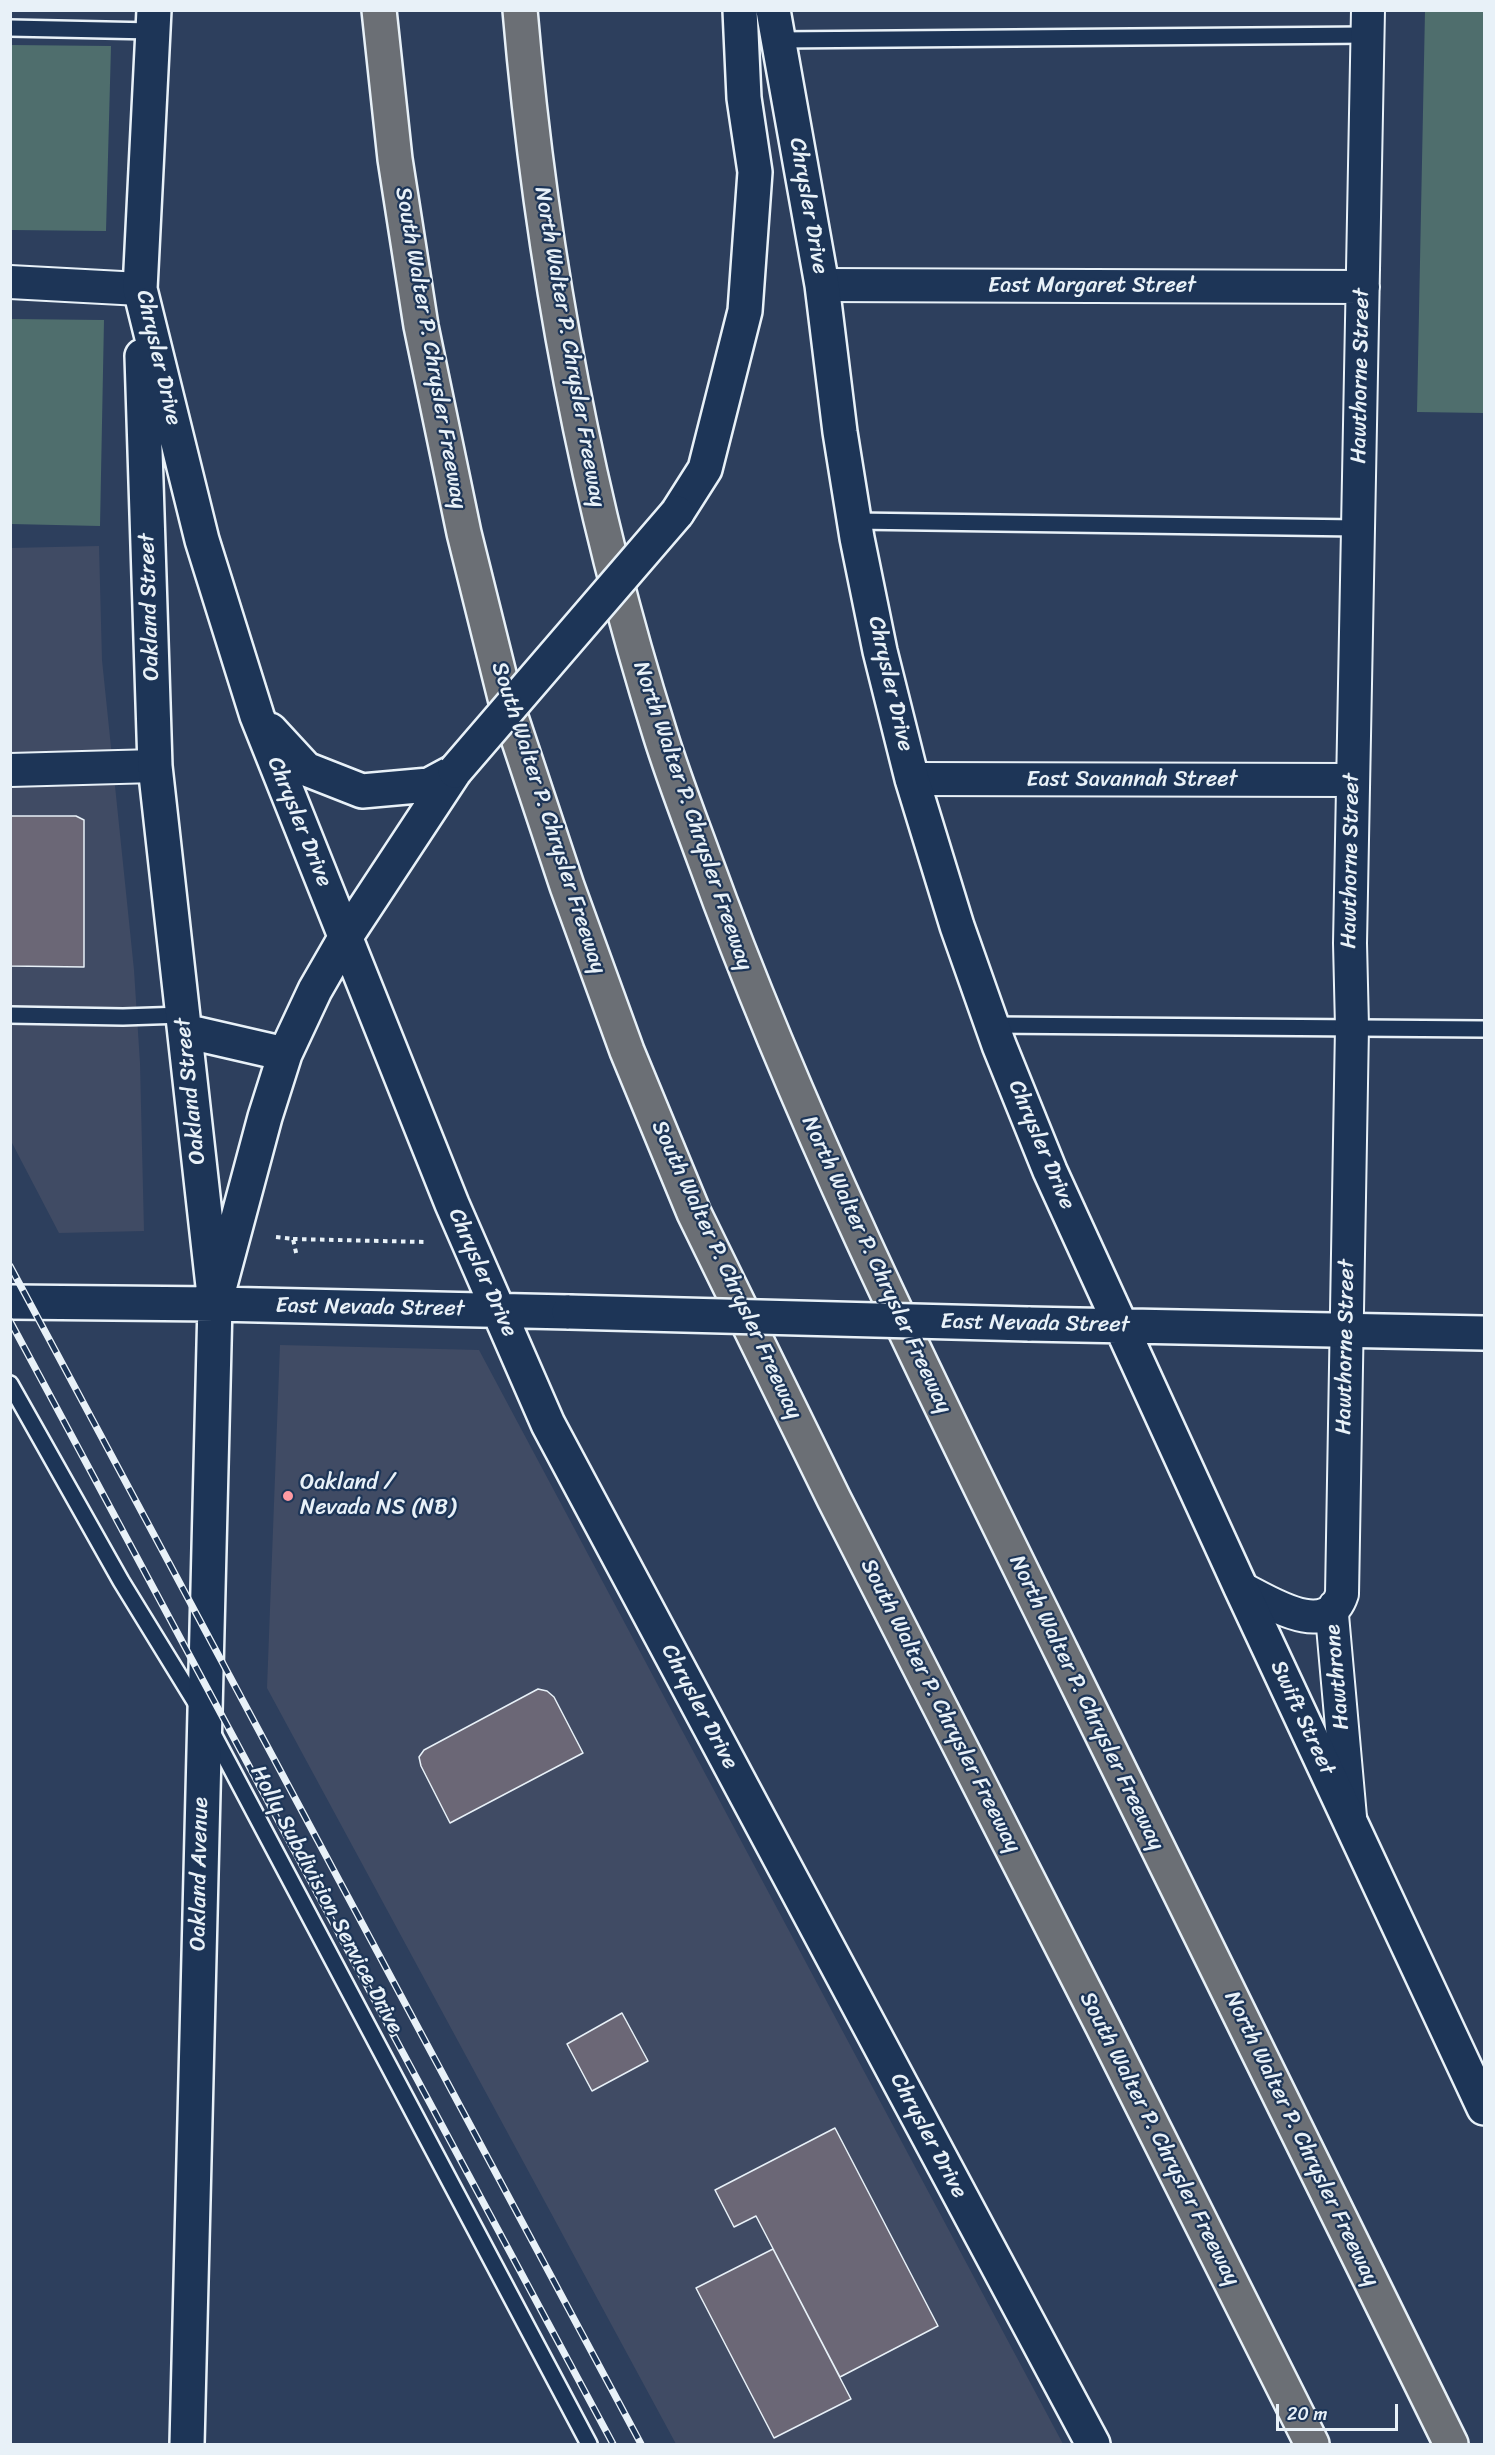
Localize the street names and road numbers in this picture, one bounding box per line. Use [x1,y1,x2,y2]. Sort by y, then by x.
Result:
street label: Chrysler Drive [783,136,833,276]
street label: South Walter P. Chrysler Freeway [389,185,471,511]
street label: North Walter P. Chrysler Freeway [528,185,610,509]
street label: East Margaret Street [988,273,1196,299]
street label: Chrysler Drive [130,288,186,428]
street label: Hawthorne Street [1346,288,1376,464]
street label: Oakland Street [134,533,166,681]
street label: Chrysler Drive [862,614,918,754]
street label: North Walter P. Chrysler Freeway [627,658,757,974]
street label: South Walter P. Chrysler Freeway [485,659,611,977]
street label: Chrysler Drive [261,753,337,891]
street label: East Savannah Street [1027,767,1237,793]
street label: Hawthorne Street [1336,773,1366,949]
street label: Oakland Street [170,1016,212,1166]
street label: Chrysler Drive [1002,1076,1080,1214]
street label: North Walter P. Chrysler Freeway [795,1112,957,1418]
street label: South Walter P. Chrysler Freeway [645,1117,807,1423]
street label: Chrysler Drive [442,1205,522,1341]
street label: Hawthorne Street [1331,1259,1361,1435]
street label: East Nevada Street [275,1293,465,1323]
street label: East Nevada Street [940,1309,1130,1339]
street label: North Walter P. Chrysler Freeway [1003,1551,1169,1855]
street label: South Walter P. Chrysler Freeway [854,1555,1026,1857]
street label: Hawthrone [1320,1623,1356,1731]
street label: Chrysler Drive [655,1640,743,1774]
street label: Swift Street [1264,1657,1340,1779]
street label: Holly Subdivision Service Drive [244,1761,408,2039]
street label: Oakland Avenue [185,1797,215,1951]
street label: North Walter P. Chrysler Freeway [1218,1987,1384,2291]
street label: South Walter P. Chrysler Freeway [1073,1988,1245,2290]
street label: Chrysler Drive [884,2069,972,2203]

